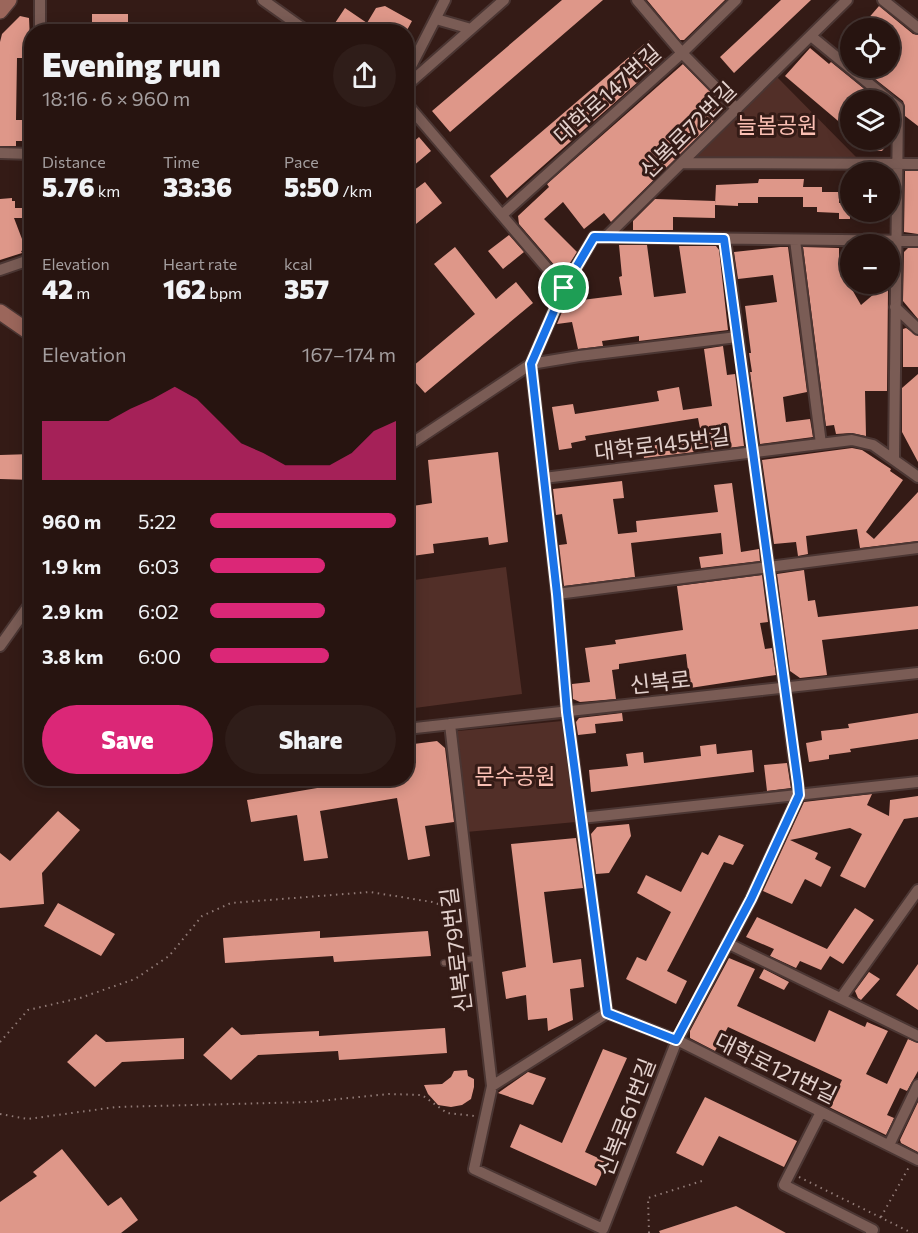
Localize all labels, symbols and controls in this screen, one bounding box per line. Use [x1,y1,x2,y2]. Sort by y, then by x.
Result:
map controls [840,18,900,294]
button: locate [840,18,900,78]
street label: 대학로147번길 [547,38,666,149]
text: Evening run [42,43,221,84]
button: share [333,44,396,107]
street label: 신복로72번길 [634,76,741,183]
text: 18:16 · 6 × 960 m [42,86,190,110]
button: layers [840,90,900,150]
park label: 늘봄공원 [737,111,817,138]
text: Distance [42,152,106,171]
text: Time [163,152,200,171]
text: Pace [284,152,319,171]
button: + [840,162,900,222]
text: 5.76 [42,171,95,202]
text: 33:36 [163,171,232,202]
text: 5:50 [284,171,339,202]
text: km [95,181,120,200]
text: /km [339,181,372,200]
button: − [840,234,900,294]
text: Elevation [42,254,110,273]
text: Heart rate [163,254,237,273]
text: kcal [284,254,313,273]
pin [538,262,589,313]
icon: arrive [547,271,580,304]
text: 42 [42,273,73,304]
text: 162 [163,273,206,304]
text: 357 [284,273,329,304]
text: m [73,283,90,302]
text: bpm [206,283,242,302]
text: Elevation [42,342,127,366]
text: 167–174 m [302,342,396,366]
street label: 대학로145번길 [593,422,731,465]
text: 960 m [42,509,101,533]
text: 5:22 [138,509,176,533]
text: 1.9 km [42,554,101,578]
text: 6:03 [138,554,179,578]
text: 2.9 km [42,599,103,623]
text: 6:02 [138,599,179,623]
text: 3.8 km [42,644,104,668]
text: 6:00 [138,644,181,668]
street label: 신복로 [628,665,692,698]
button: Save [42,705,213,774]
button: Share [225,705,396,774]
park label: 문수공원 [475,762,555,789]
street label: 신복로79번길 [434,886,477,1014]
street label: 대학로121번길 [711,1026,842,1109]
street label: 신복로61번길 [591,1054,660,1180]

